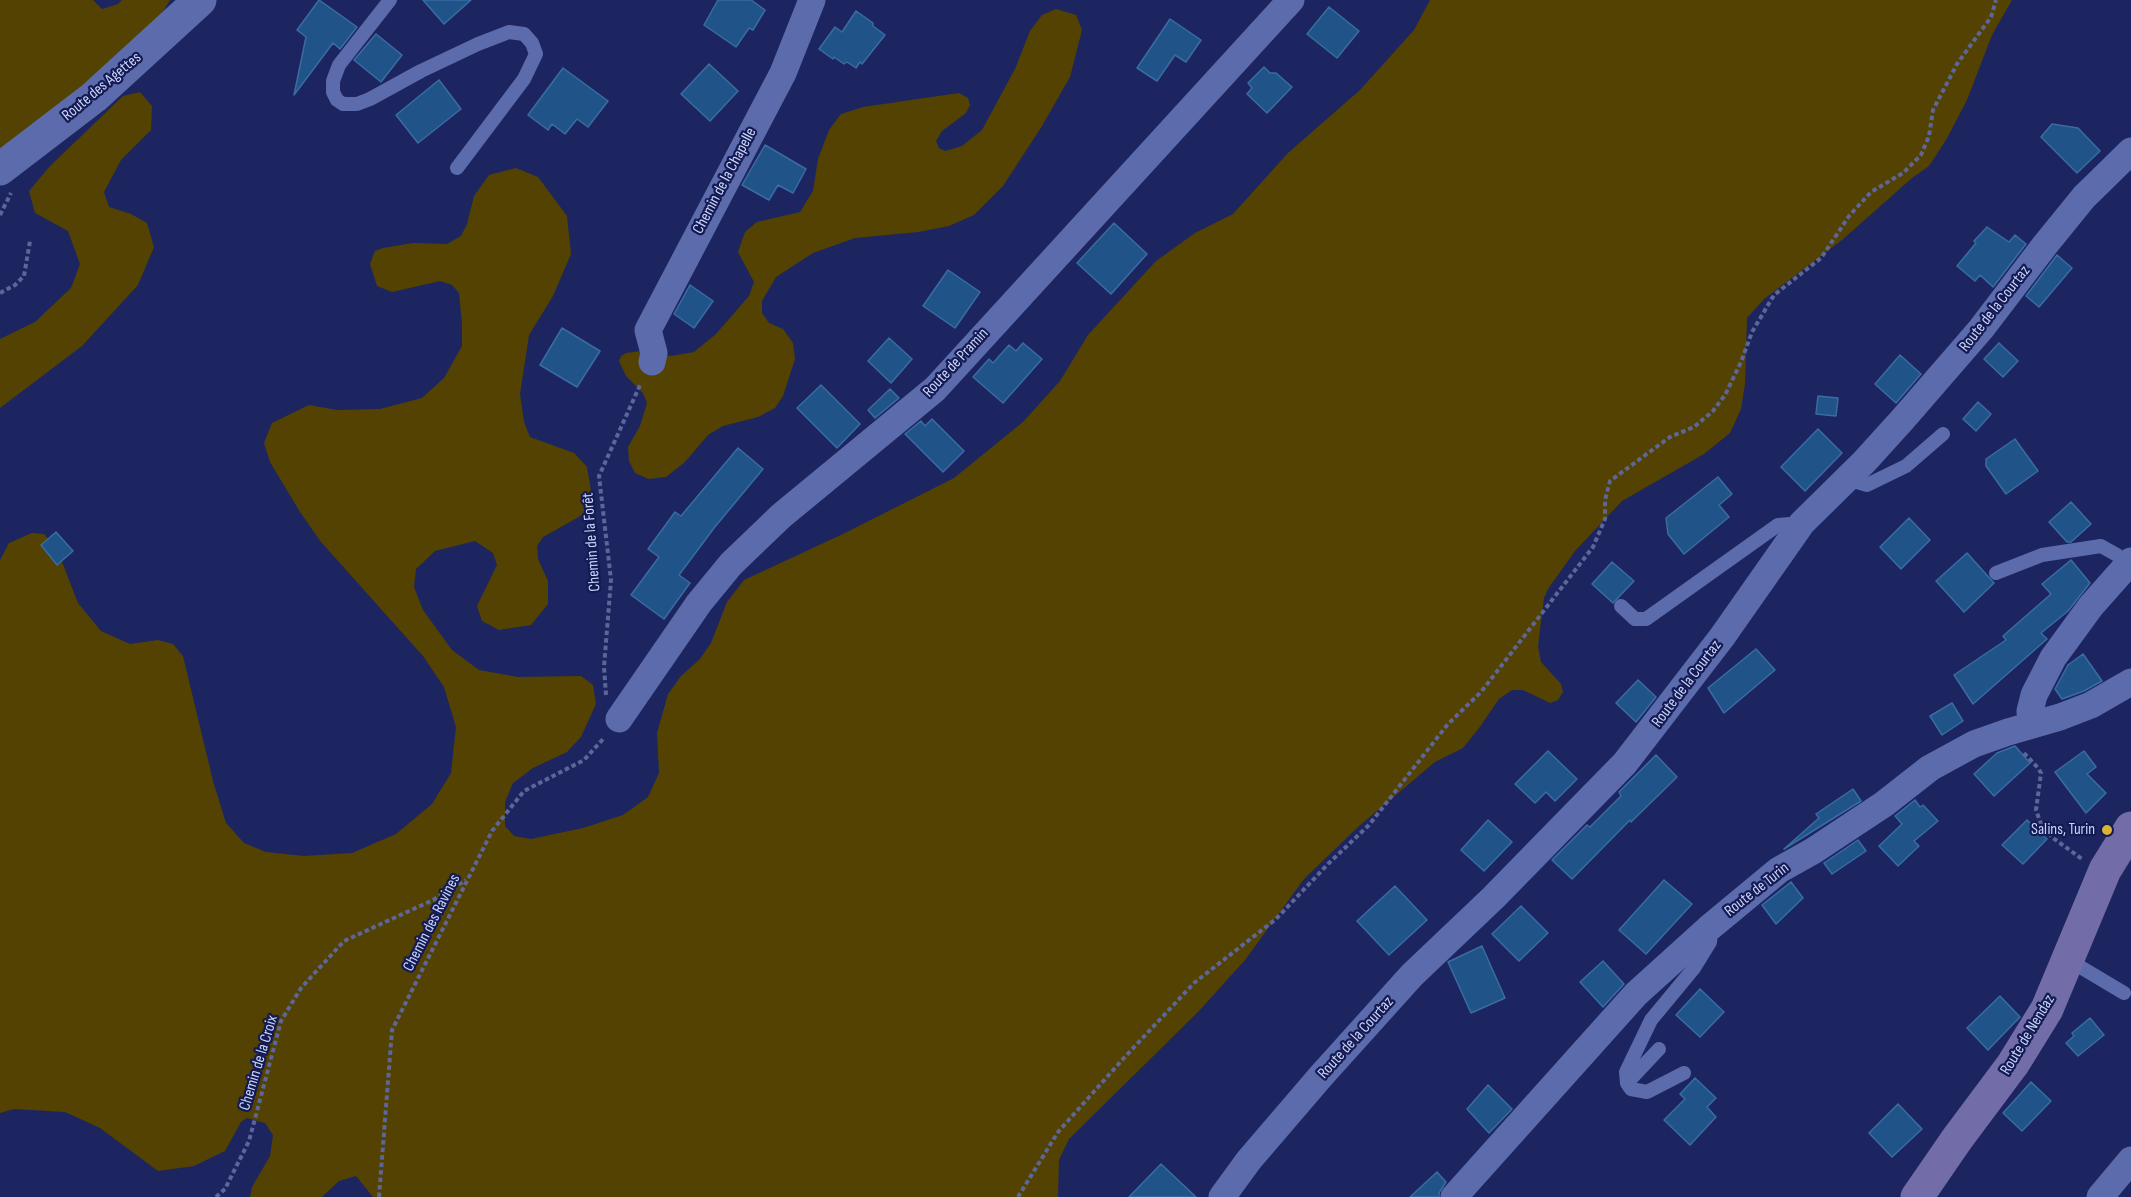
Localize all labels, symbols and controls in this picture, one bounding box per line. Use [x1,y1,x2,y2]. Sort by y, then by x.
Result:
street label: Route des Agettes [59,48,145,126]
street label: Chemin de la Chapelle [689,125,761,237]
street label: Route de la Courtaz [1955,262,2035,356]
street label: Route de Pramin [919,325,993,401]
street label: Chemin de la Forêt [579,492,605,592]
street label: Route de la Courtaz [1648,637,1726,731]
place label: Salins, Turin [2031,820,2095,840]
marker: Salins, Turin [2100,823,2114,837]
street label: Route de Turin [1721,859,1793,921]
street label: Chemin des Ravines [399,871,465,975]
street label: Route de Nendaz [1997,992,2059,1078]
street label: Route de la Courtaz [1314,993,1398,1083]
street label: Chemin de la Croix [235,1013,283,1113]

